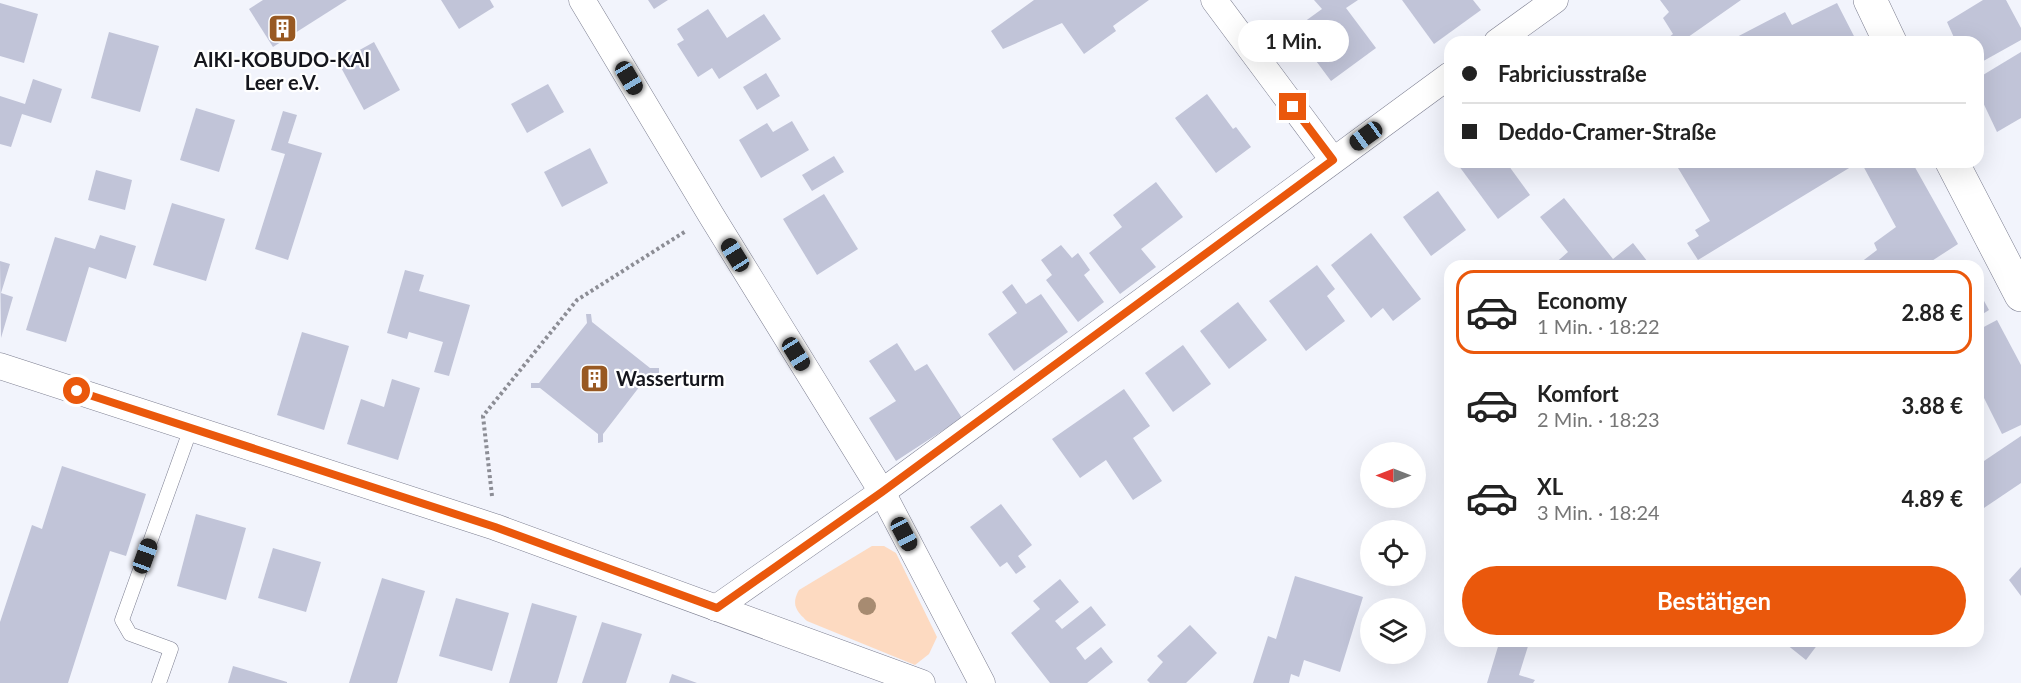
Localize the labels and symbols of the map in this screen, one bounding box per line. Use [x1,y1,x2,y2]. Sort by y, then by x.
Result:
building icon: AIKI-KOBUDO-KAI Leer e.V. [266,12,298,44]
callout: 1 Min. [1238,20,1348,62]
place label: AIKI-KOBUDO-KAI Leer e.V. [193,47,370,94]
car [612,58,646,98]
route end [1279,93,1306,120]
car [1346,118,1386,154]
car [718,235,752,275]
car [779,334,813,374]
building icon: Wasserturm [579,362,611,394]
place label: Wasserturm [616,366,725,390]
route start [63,377,90,404]
north arrow [1360,442,1426,508]
car [888,514,920,554]
car [130,536,160,576]

